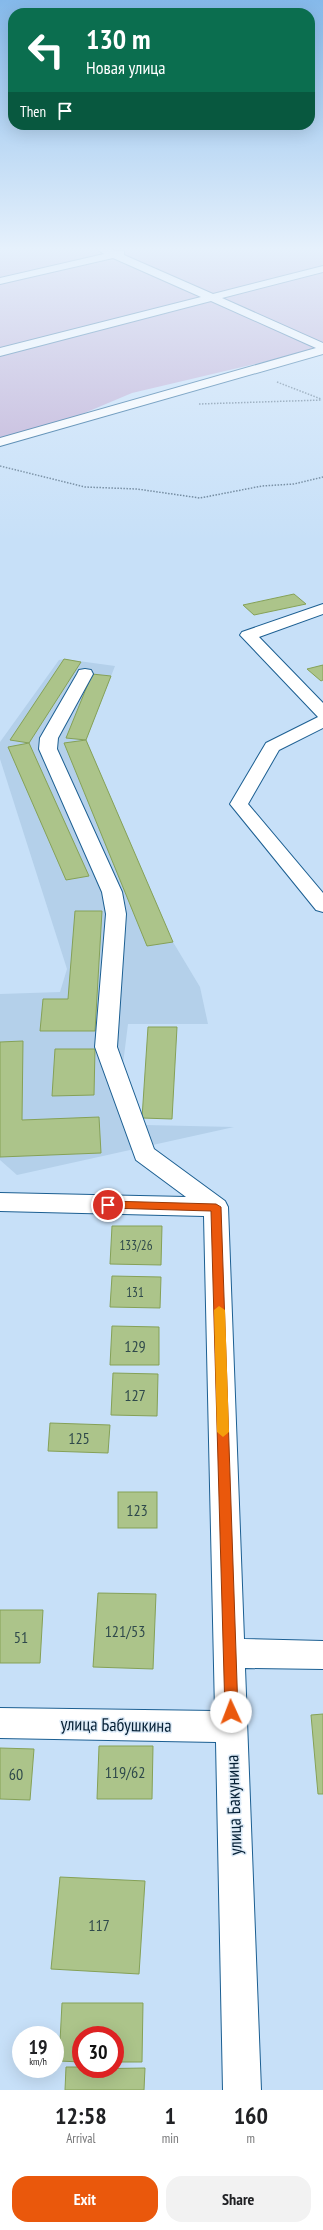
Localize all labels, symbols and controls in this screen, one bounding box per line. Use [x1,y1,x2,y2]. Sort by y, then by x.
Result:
text: 130 m [86,20,150,57]
icon: left [20,24,72,76]
text: Новая улица [86,56,166,79]
icon: arrive [54,100,76,122]
text: Then [20,102,46,121]
pin [91,1188,125,1222]
icon: arrive [97,1194,119,1216]
house number: 133/26 [119,1237,153,1254]
house number: 131 [126,1284,144,1301]
house number: 129 [124,1336,146,1356]
house number: 127 [124,1385,146,1405]
house number: 125 [68,1428,90,1448]
house number: 123 [126,1500,148,1520]
house number: 121/53 [105,1621,145,1641]
house number: 51 [14,1627,28,1647]
position arrow [210,1691,252,1733]
street label: улица Бабушкина [60,1712,172,1737]
street label: улица Бакунина [220,1754,247,1856]
house number: 119/62 [105,1762,145,1782]
house number: 60 [9,1764,23,1784]
house number: 117 [88,1915,110,1935]
speed limit sign: 30 [72,2026,124,2078]
text: 19 [28,2034,48,2060]
text: km/h [29,2055,47,2068]
text: 12:58 [55,2100,107,2131]
text: 1 [164,2100,176,2131]
text: 160 [234,2100,268,2131]
text: Arrival [66,2130,96,2147]
text: min [162,2130,179,2147]
text: m [247,2130,255,2147]
button: Exit [12,2176,158,2222]
button: Share [166,2176,311,2222]

